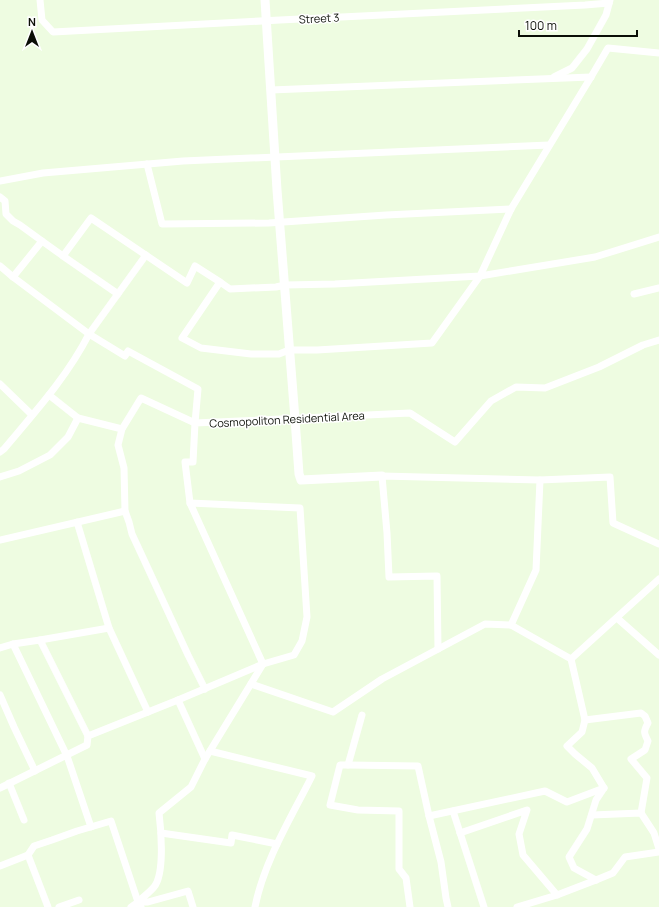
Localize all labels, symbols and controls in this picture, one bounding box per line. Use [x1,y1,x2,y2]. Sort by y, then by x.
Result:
street label: Street 3 [298,9,340,27]
north arrow [12,12,52,52]
scale bar [519,12,637,38]
text: N [28,14,36,29]
text: 100 m [525,17,557,34]
street label: Cosmopoliton Residential Area [209,407,365,431]

